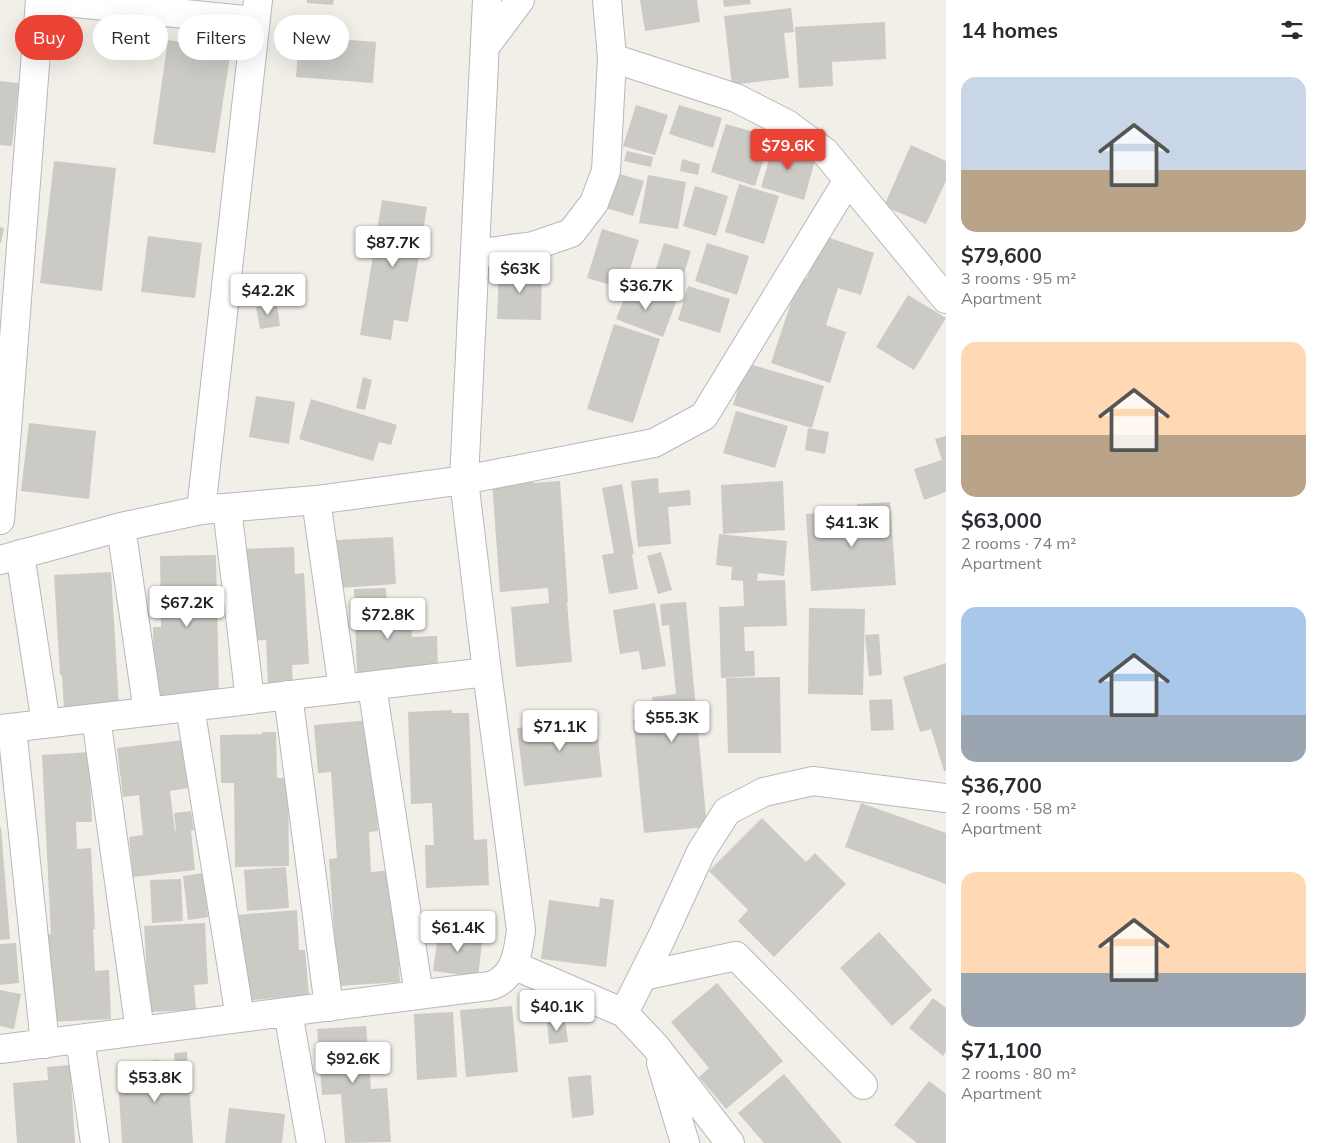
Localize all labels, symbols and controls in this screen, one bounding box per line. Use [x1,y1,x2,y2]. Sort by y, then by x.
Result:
chip: Buy [15,15,83,60]
chip: Rent [93,15,168,60]
chip: Filters [178,15,264,60]
chip: New [274,15,349,60]
icon: filters [1278,16,1306,44]
text: 14 homes [961,17,1058,43]
icon: home [1089,110,1179,200]
pin: $79.6K [747,128,829,171]
text: $79.6K [761,135,815,155]
pin: $87.7K [352,226,434,268]
text: $87.7K [366,232,420,252]
text: $79,600 [961,242,1042,268]
pin: $63K [490,252,550,294]
text: $63K [500,258,540,278]
pin: $36.7K [605,268,687,311]
text: 3 rooms · 95 m² [961,268,1076,288]
pin: $42.2K [227,274,309,316]
text: $36.7K [619,275,673,295]
text: $42.2K [241,280,295,300]
text: Apartment [961,288,1042,308]
icon: home [1089,375,1179,465]
pin: $41.3K [811,506,893,548]
text: $63,000 [961,507,1042,533]
text: $41.3K [825,512,879,532]
text: 2 rooms · 74 m² [961,533,1076,553]
text: Apartment [961,553,1042,573]
pin: $67.2K [146,586,228,628]
text: $67.2K [160,592,214,612]
pin: $72.8K [347,598,429,640]
text: $72.8K [361,604,415,624]
icon: home [1089,640,1179,730]
pin: $55.3K [631,700,713,743]
text: $55.3K [645,707,699,727]
pin: $71.1K [519,710,601,752]
text: $71.1K [533,716,587,736]
text: $36,700 [961,772,1042,798]
text: 2 rooms · 58 m² [961,798,1076,818]
text: Apartment [961,818,1042,838]
icon: home [1089,905,1179,995]
pin: $61.4K [417,910,499,953]
text: $61.4K [431,917,485,937]
pin: $40.1K [516,990,598,1032]
text: $40.1K [530,996,584,1016]
text: $71,100 [961,1037,1042,1063]
pin: $92.6K [312,1042,394,1084]
text: $92.6K [326,1048,380,1068]
pin: $53.8K [114,1060,196,1103]
text: 2 rooms · 80 m² [961,1063,1076,1083]
text: $53.8K [128,1067,182,1087]
text: Apartment [961,1083,1042,1103]

